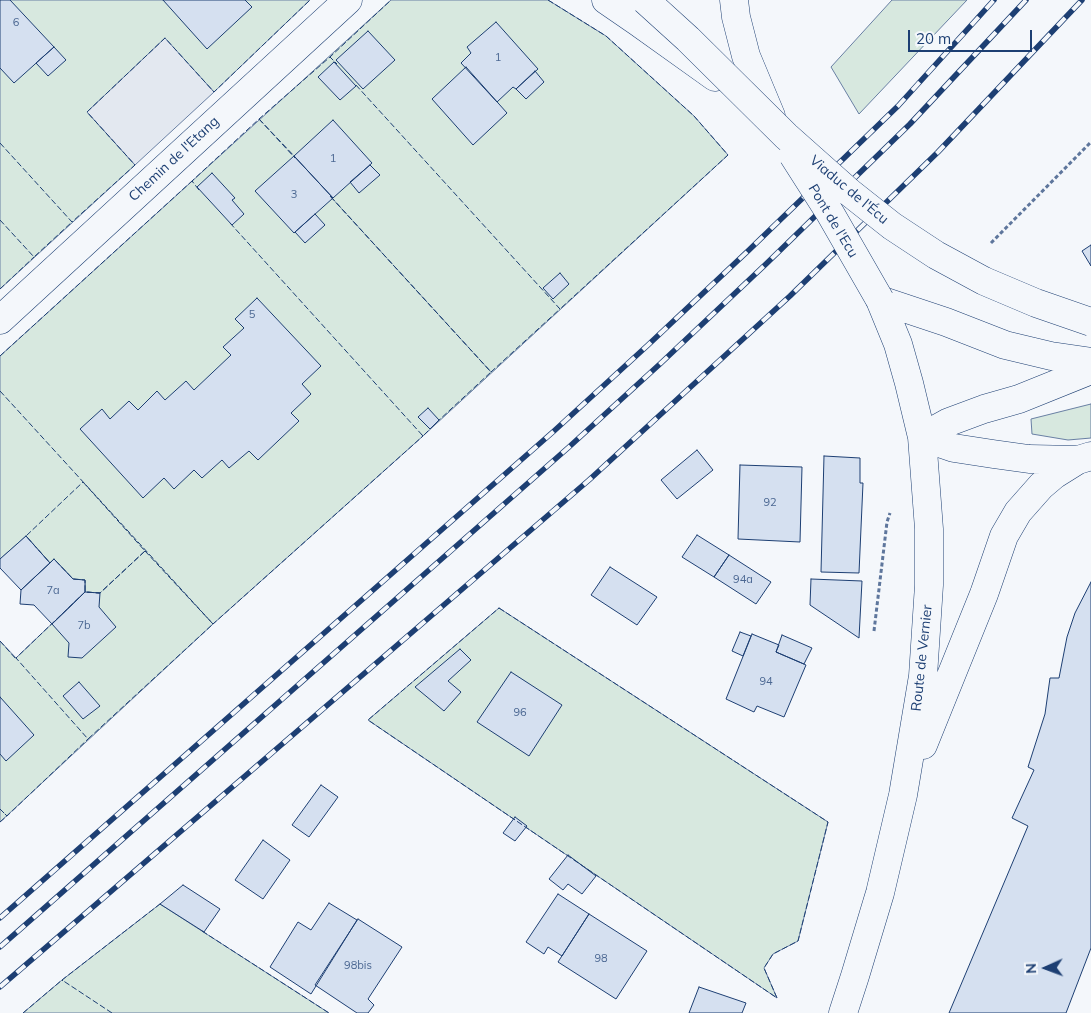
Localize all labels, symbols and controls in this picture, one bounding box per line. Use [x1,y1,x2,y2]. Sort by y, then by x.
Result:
house number: 6 [13,16,19,30]
scale bar [911,20,1035,52]
text: 20 m [916,29,951,48]
house number: 1 [495,51,501,65]
street label: Chemin de l'Etang [125,113,223,205]
house number: 1 [330,152,336,166]
street label: Viaduc de l'Écu [806,152,892,228]
street label: Pont de l'Ecu [804,181,862,261]
house number: 3 [291,188,297,202]
house number: 5 [249,308,255,322]
house number: 92 [763,496,777,510]
house number: 94a [733,573,753,587]
house number: 7a [46,584,60,598]
street label: Route de Vernier [908,604,936,712]
house number: 7b [77,619,91,633]
house number: 94 [759,675,773,689]
house number: 96 [513,706,527,720]
north arrow [1021,943,1071,993]
house number: 98 [594,952,608,966]
house number: 98bis [344,959,372,973]
text: N [1022,963,1040,974]

